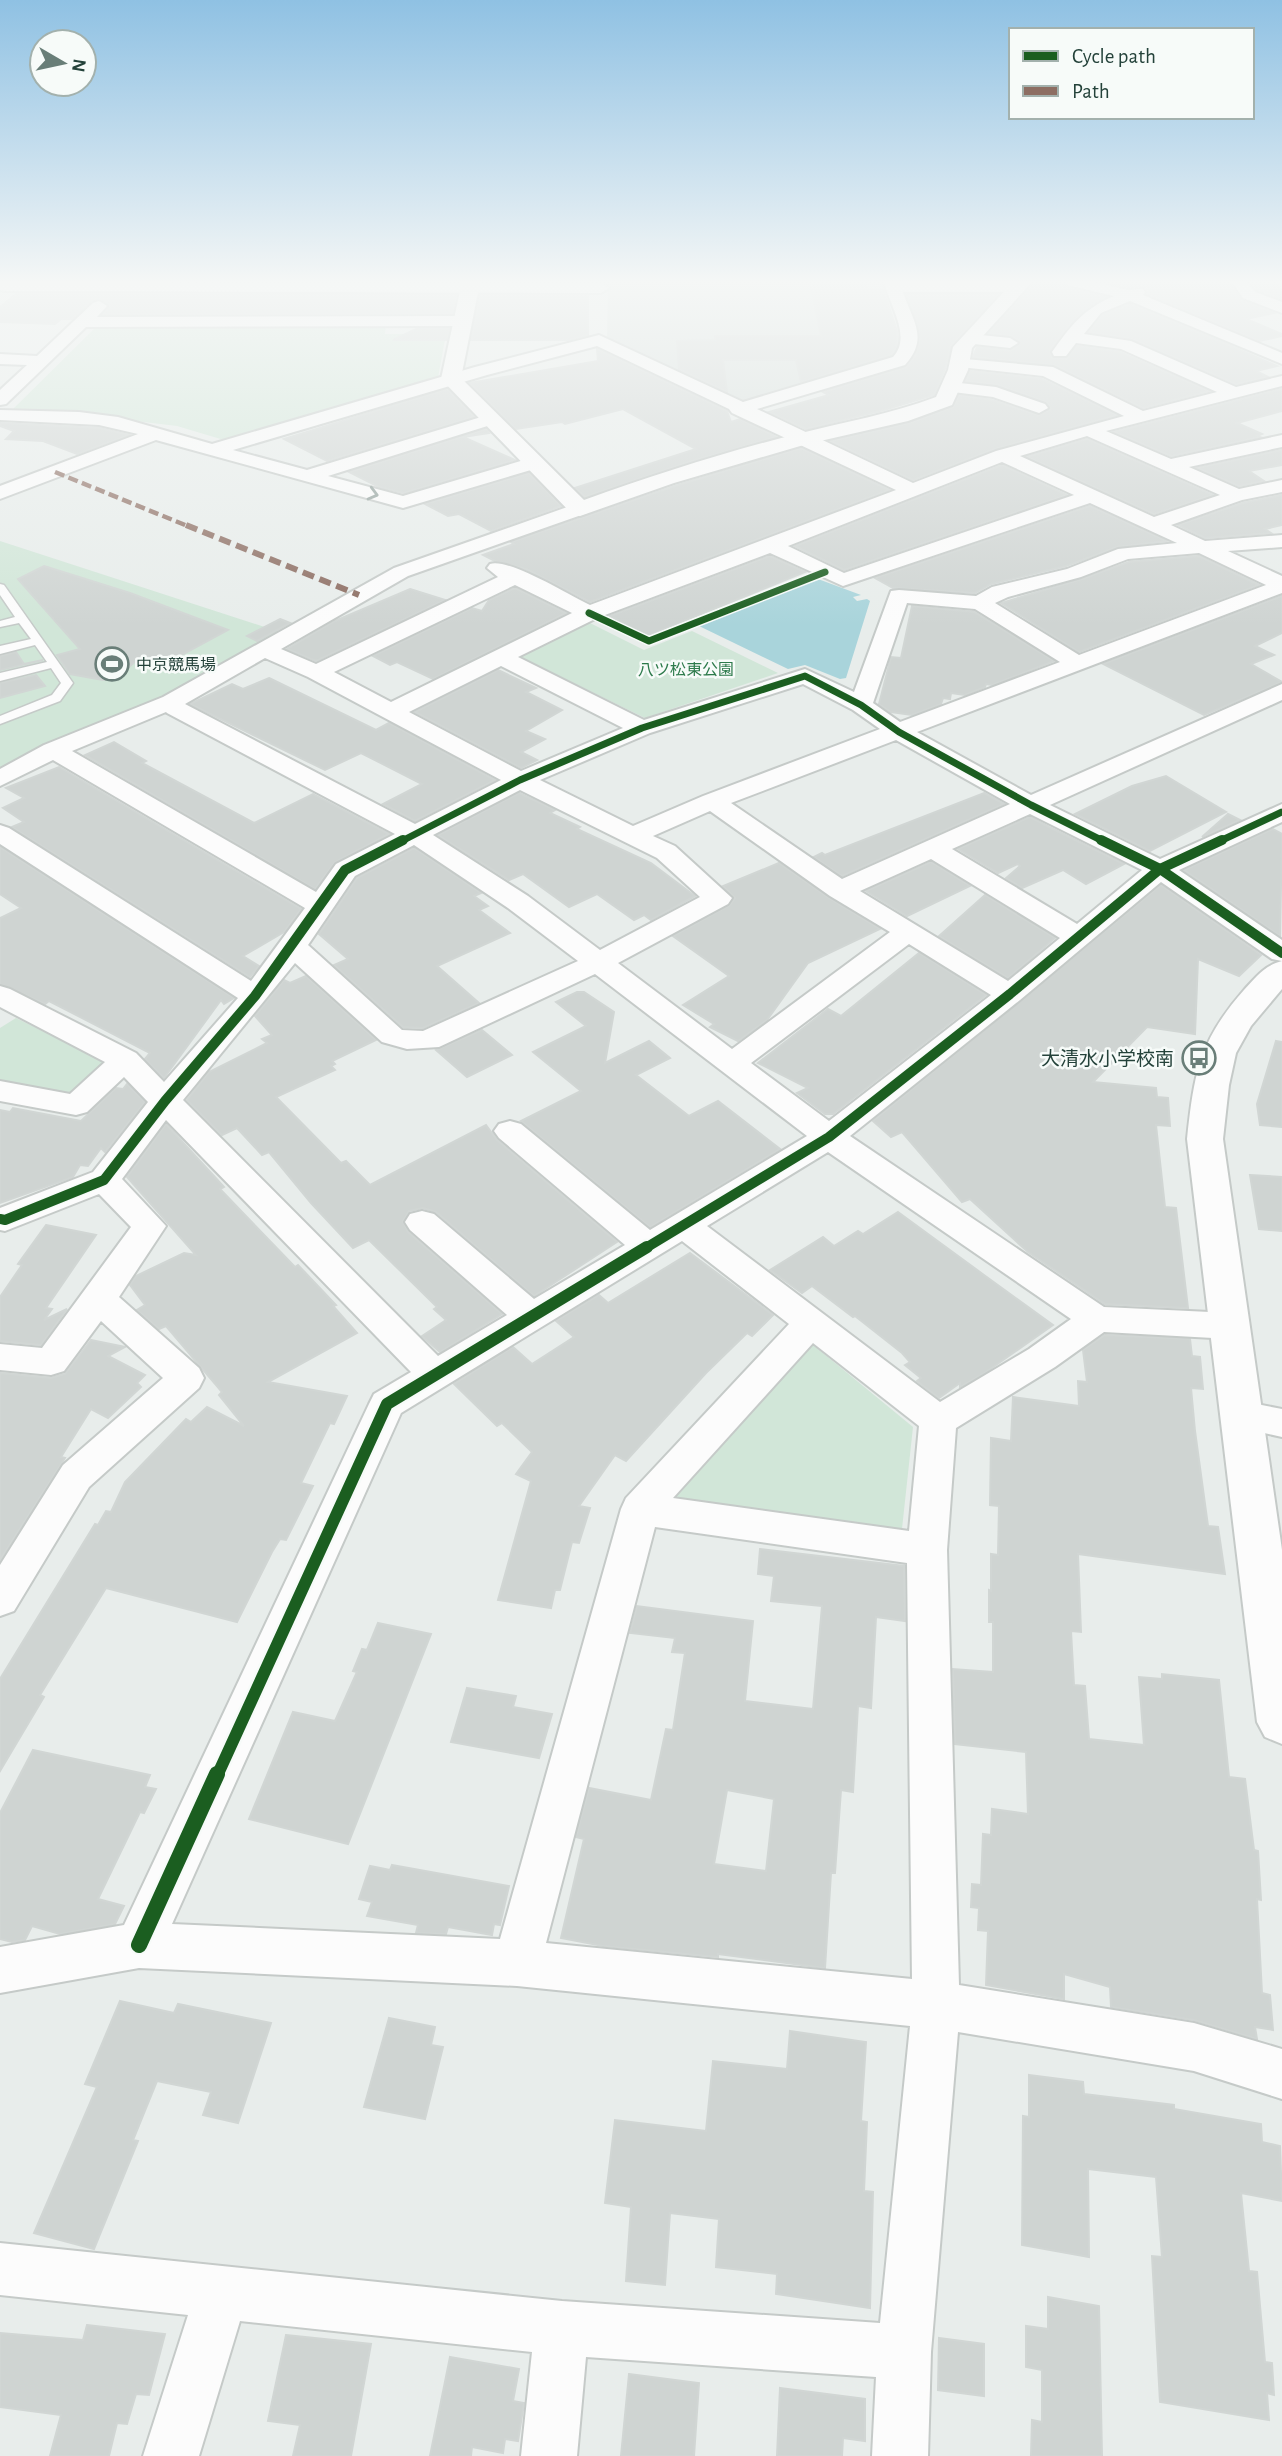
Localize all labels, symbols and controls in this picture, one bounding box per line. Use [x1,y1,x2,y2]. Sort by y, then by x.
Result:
north arrow [28,28,98,98]
legend [1009,28,1254,119]
text: Cycle path [1072,46,1156,67]
text: N [68,57,89,73]
text: Path [1072,81,1110,102]
one-way arrow [366,485,378,500]
sports icon: 中京競馬場 [93,645,131,683]
place label: 中京競馬場 [136,657,216,673]
park label: 八ツ松東公園 [638,661,734,678]
bus stop icon: 大清水小学校南 [1180,1039,1218,1077]
place label: 大清水小学校南 [1041,1048,1174,1069]

